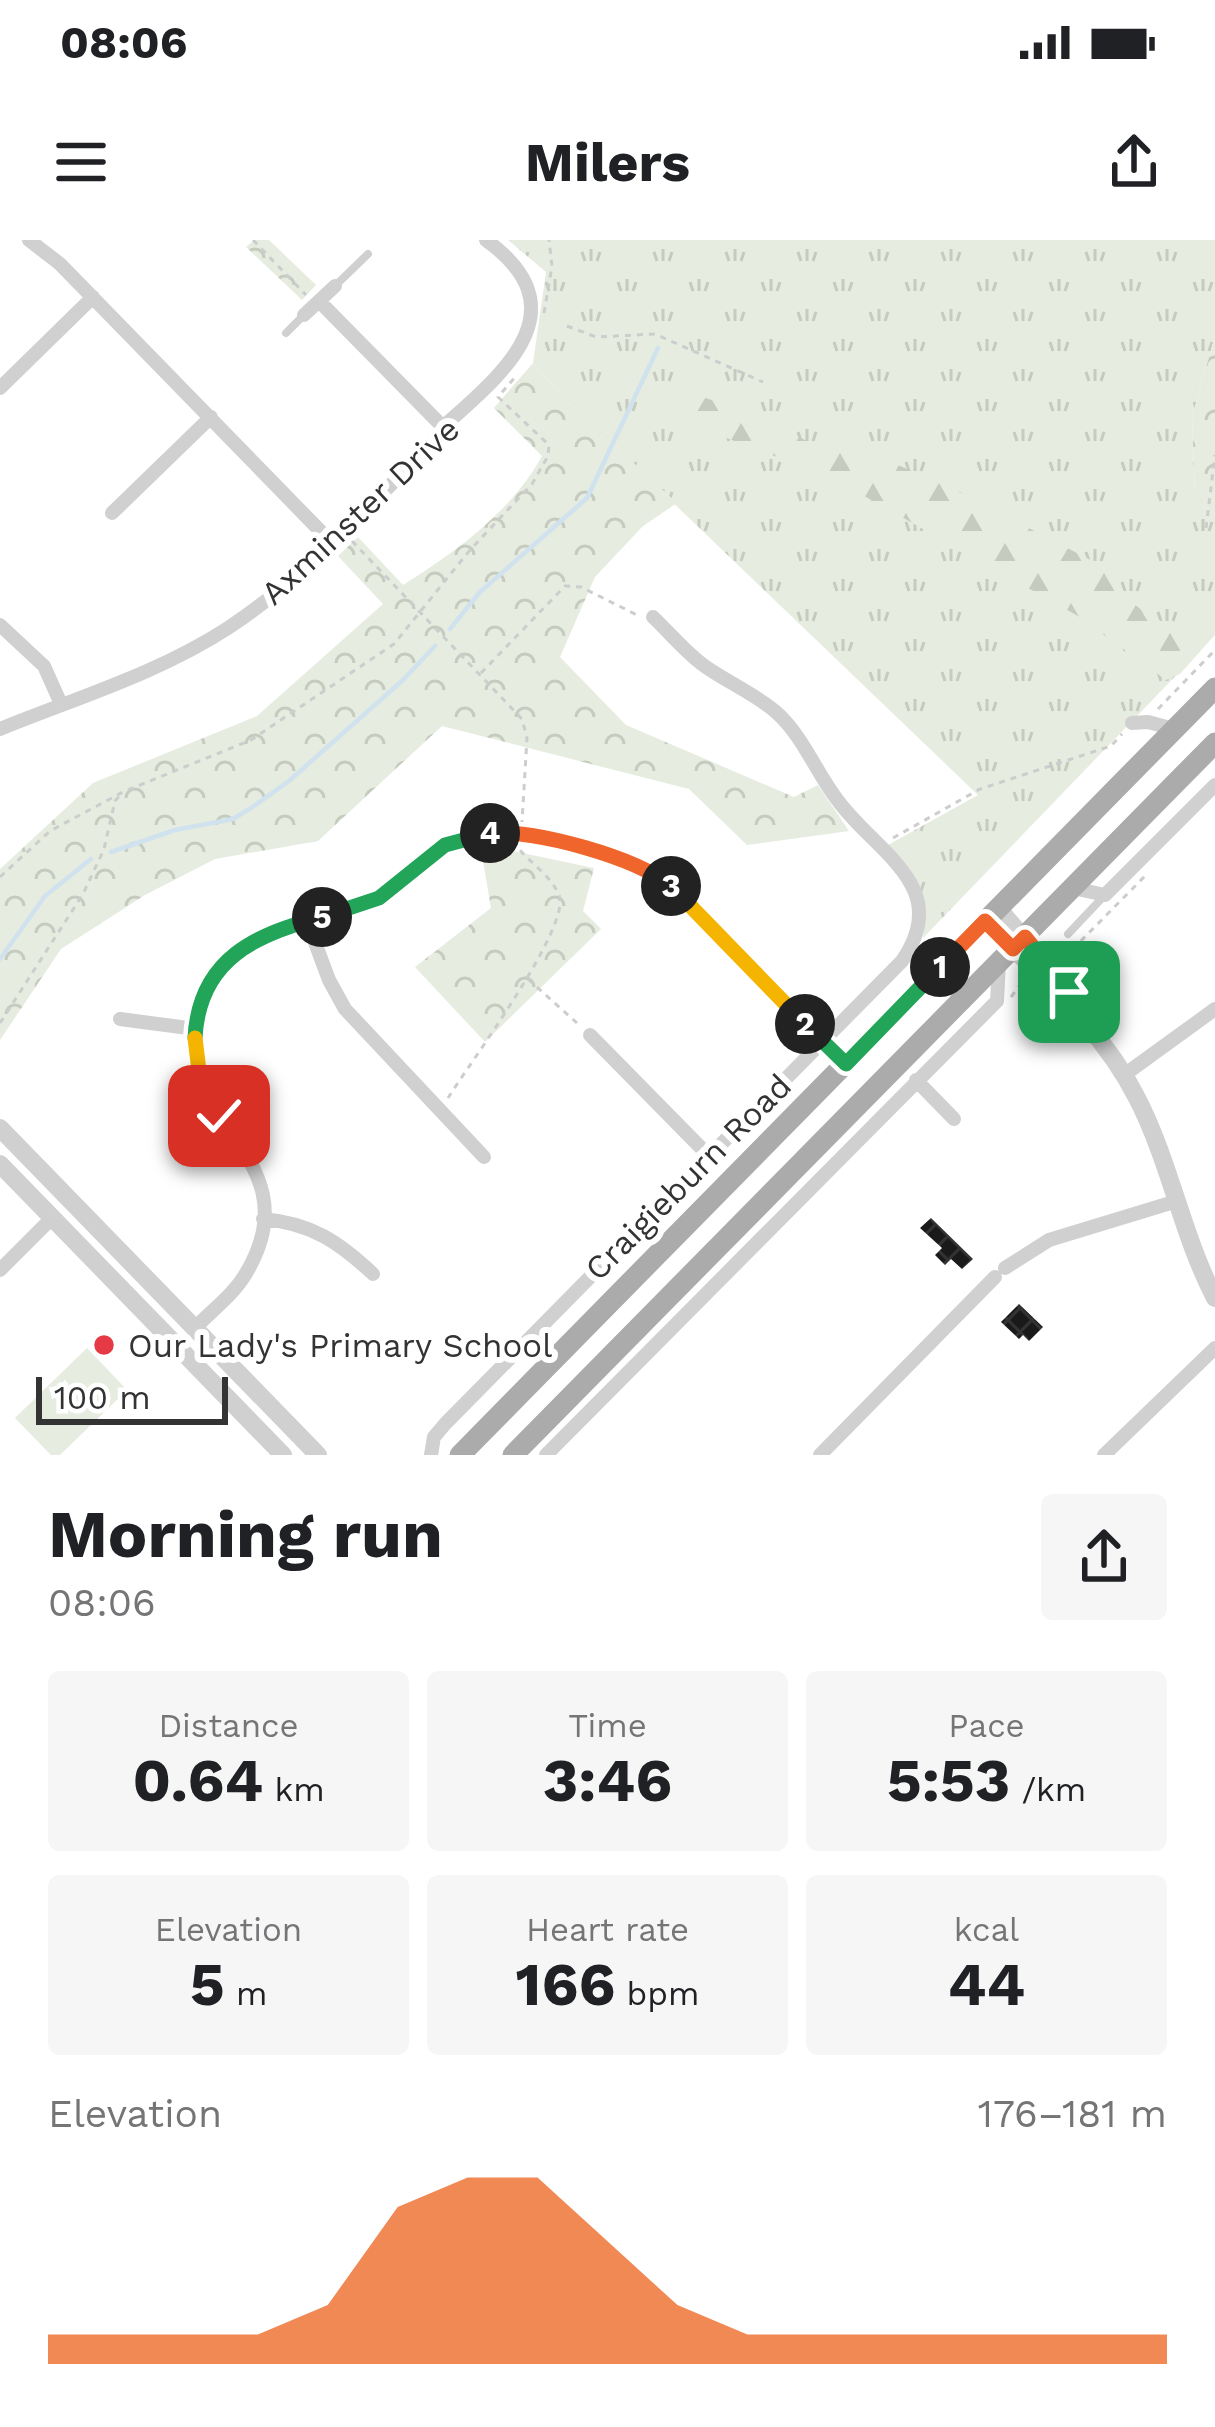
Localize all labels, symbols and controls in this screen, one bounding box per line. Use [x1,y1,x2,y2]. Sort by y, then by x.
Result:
text: 08:06 [60,16,188,69]
icon: menu [48,129,114,195]
icon: share [1101,129,1167,195]
text: Milers [525,131,690,194]
street label: Axminster Drive [253,409,467,613]
pin: 4 [460,803,520,863]
text: 4 [479,813,501,852]
pin: 3 [641,856,701,916]
text: 3 [661,866,681,905]
pin: 5 [292,887,352,947]
text: 5 [312,897,332,936]
pin: 1 [910,937,970,997]
pin [1018,941,1120,1043]
text: 1 [933,947,947,986]
icon: arrive [1036,959,1102,1025]
pin: 2 [775,994,835,1054]
text: 2 [795,1004,815,1043]
pin [168,1065,270,1167]
street label: Craigieburn Road [577,1066,799,1288]
icon: check [186,1083,252,1149]
place label: Our Lady's Primary School [128,1326,552,1365]
marker: Our Lady's Primary School [91,1332,117,1358]
scale bar [36,1371,228,1424]
text: 100 m [54,1378,151,1417]
button: share [1041,1494,1167,1620]
text: Morning run [48,1496,443,1573]
text: 08:06 [48,1580,156,1625]
text: Distance [158,1706,299,1745]
text: Time [568,1706,647,1745]
text: Pace [948,1706,1025,1745]
text: 0.64 [132,1745,263,1816]
text: 3:46 [543,1745,672,1816]
text: 5:53 [887,1745,1010,1816]
text: km [263,1770,325,1809]
text: /km [1010,1770,1086,1809]
text: Elevation [155,1910,302,1949]
text: Heart rate [526,1910,689,1949]
text: kcal [954,1910,1019,1949]
text: 5 [190,1949,225,2020]
text: 166 [516,1949,615,2020]
text: 44 [948,1949,1025,2020]
text: m [225,1974,267,2013]
text: bpm [615,1974,699,2013]
text: Elevation [48,2091,222,2136]
text: 176–181 m [978,2091,1167,2136]

